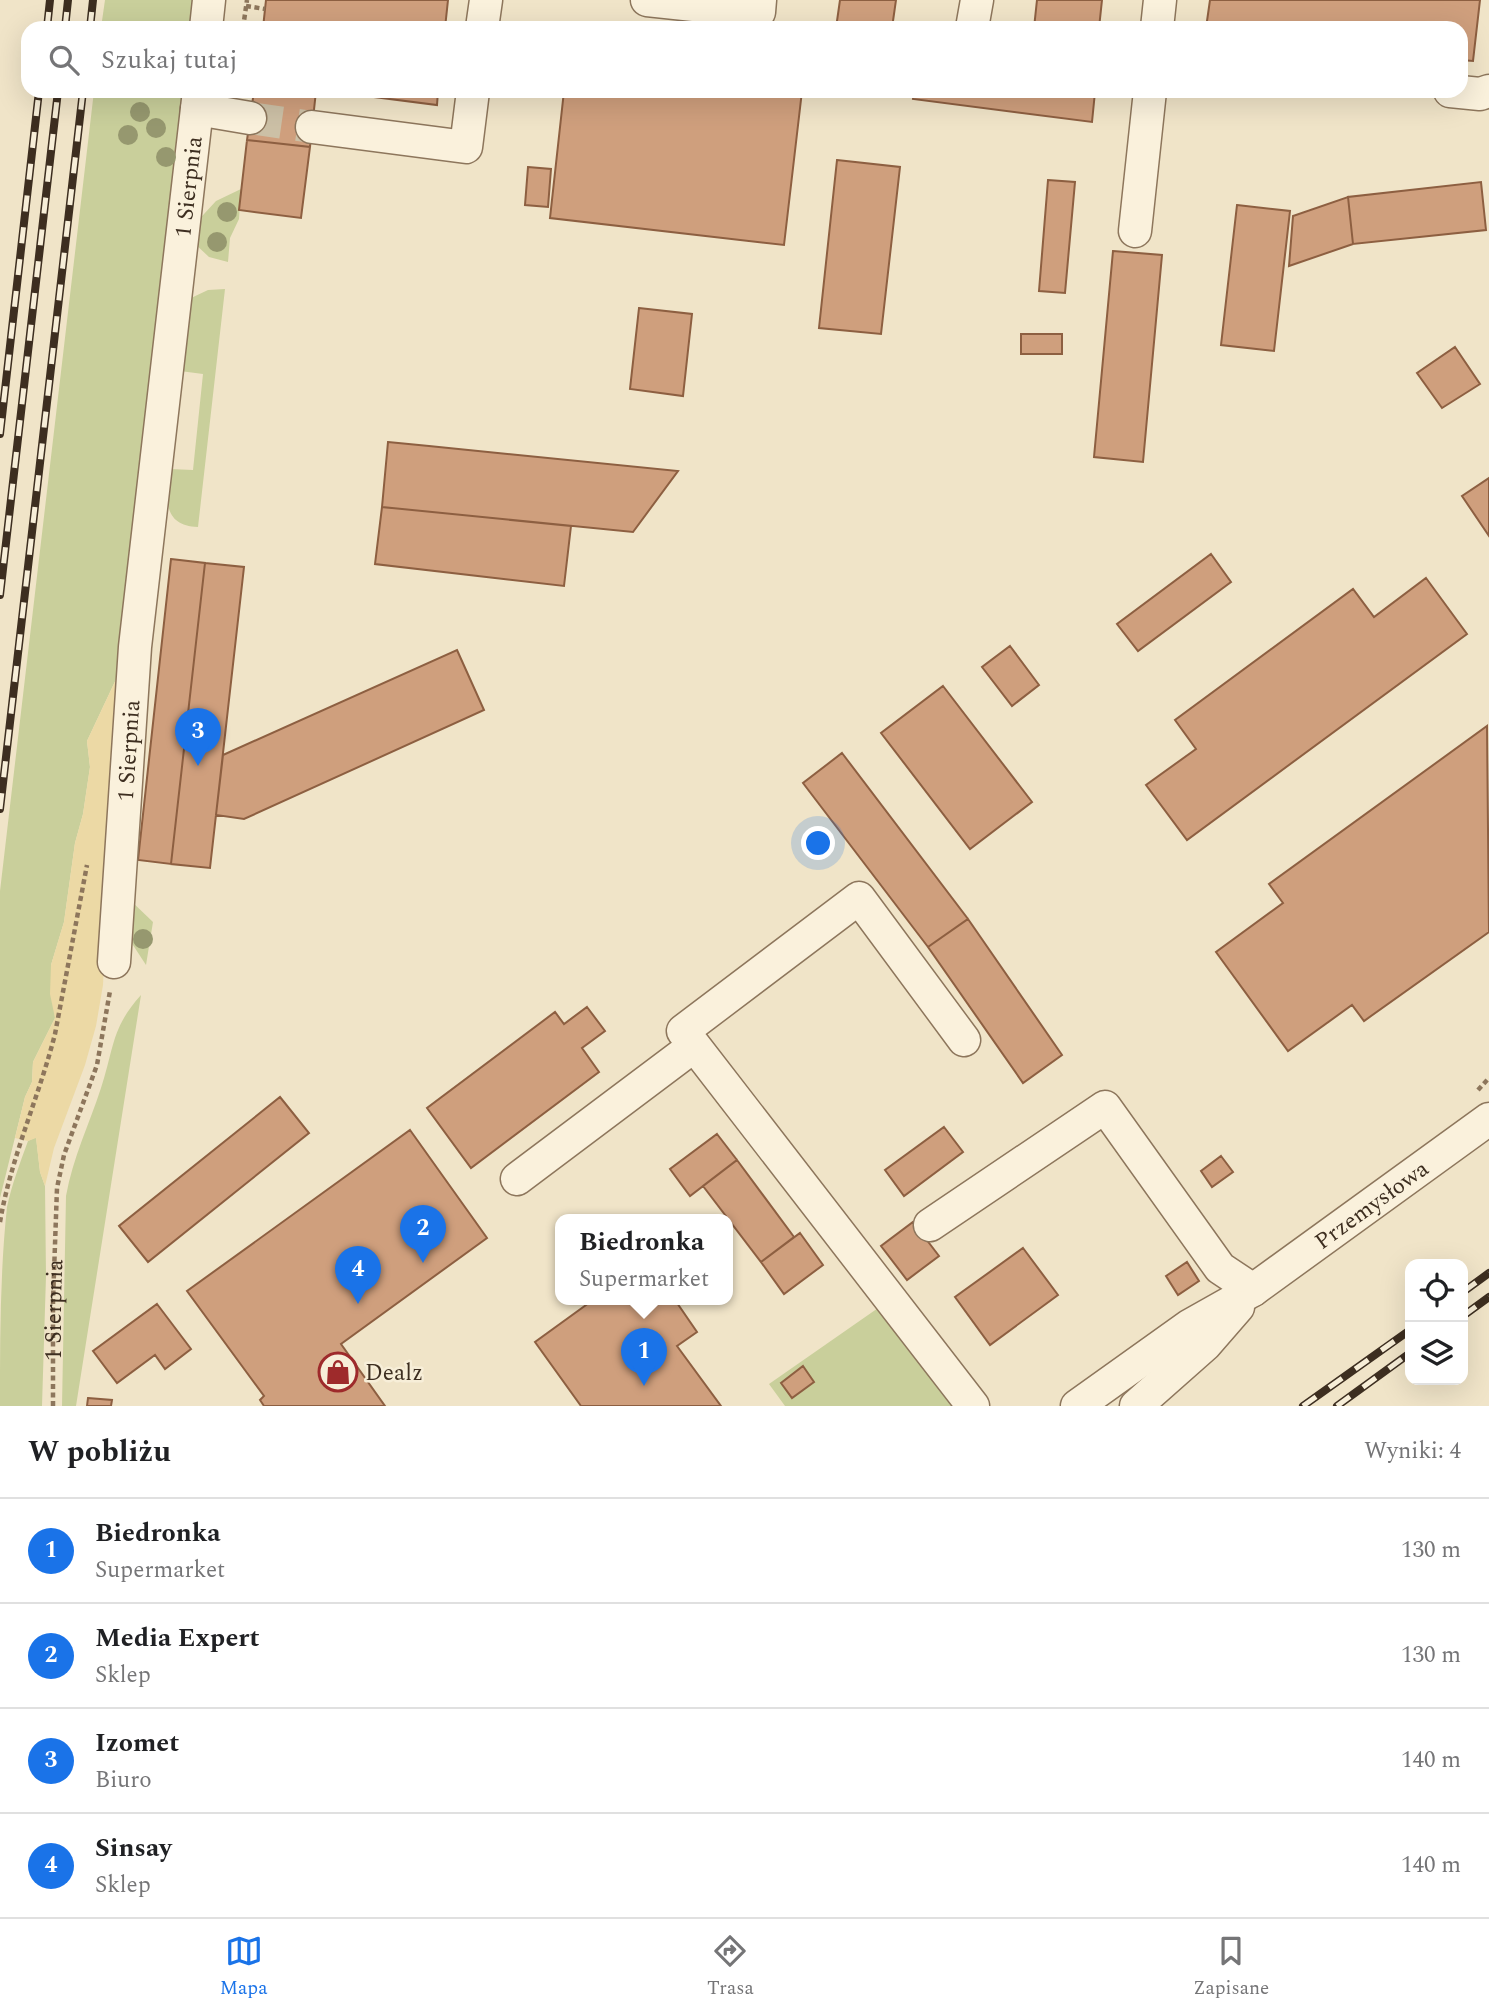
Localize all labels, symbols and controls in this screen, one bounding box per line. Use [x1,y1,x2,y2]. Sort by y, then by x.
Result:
search box [21,21,1468,98]
text: Szukaj tutaj [101,40,238,80]
icon: search [45,41,83,79]
street label: 1 Sierpnia [166,134,213,239]
street label: 1 Sierpnia [109,699,150,802]
pin: 3 [175,708,221,766]
your location [801,826,835,860]
street label: Przemysłowa [1308,1152,1437,1259]
pin: 2 [400,1205,446,1263]
popup [555,1214,733,1305]
text: Biedronka [579,1222,705,1262]
pin: 4 [335,1246,381,1304]
street label: 1 Sierpnia [37,1259,73,1361]
map controls [1405,1259,1468,1385]
button: locate [1405,1259,1468,1322]
text: Supermarket [579,1262,709,1297]
button: layers [1405,1322,1468,1385]
pin: 1 [621,1328,667,1386]
shop icon: Dealz [317,1351,359,1393]
place label: Dealz [365,1356,423,1391]
text: W pobliżu [28,1429,171,1475]
text: Wyniki: 4 [1364,1434,1461,1469]
text: Biedronka [95,1513,221,1553]
text: 1 [45,1533,57,1568]
text: 130 m [1401,1533,1461,1568]
text: Supermarket [95,1553,225,1588]
text: Media Expert [95,1618,259,1658]
text: 2 [45,1638,57,1673]
text: 130 m [1401,1638,1461,1673]
text: Sklep [95,1658,151,1693]
text: Izomet [95,1723,179,1763]
text: 3 [45,1743,57,1778]
text: 140 m [1401,1743,1461,1778]
text: Biuro [95,1763,152,1798]
text: Sinsay [95,1828,172,1868]
text: 4 [45,1848,57,1883]
text: 140 m [1401,1848,1461,1883]
text: Sklep [95,1868,151,1903]
tab: Mapa [220,1932,267,2003]
tab: Trasa [707,1932,754,2003]
tab: Zapisane [1193,1932,1269,2003]

